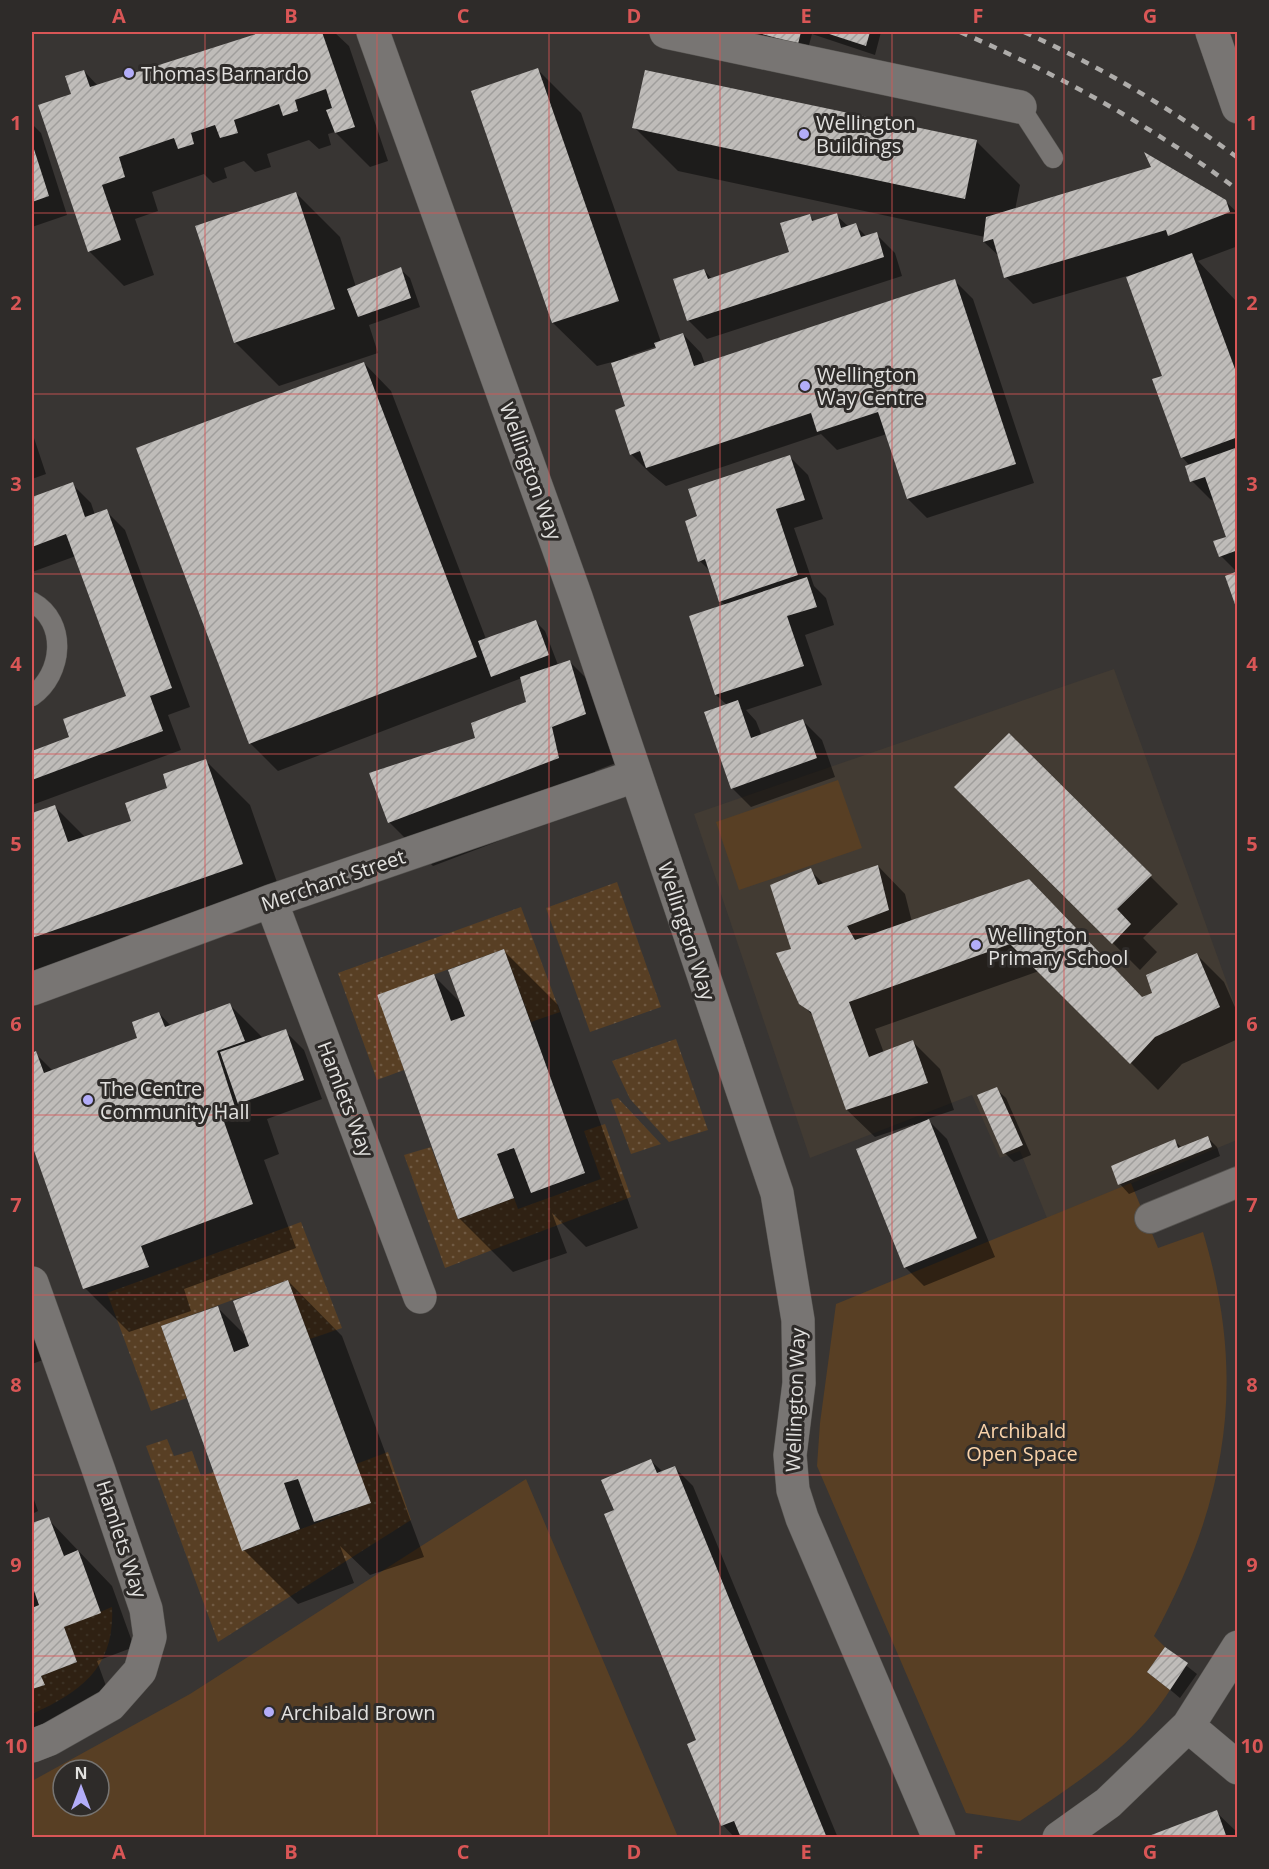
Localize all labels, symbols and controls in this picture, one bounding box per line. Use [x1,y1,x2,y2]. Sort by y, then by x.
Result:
text: A [112,2,126,29]
text: B [284,2,298,29]
text: C [457,2,470,29]
text: D [627,2,641,29]
text: E [800,2,812,29]
text: F [973,2,983,29]
text: G [1143,2,1157,29]
place label: Thomas Barnardo [141,60,309,87]
marker: Thomas Barnardo [122,66,136,80]
text: 1 [10,109,22,136]
place label: Wellington Buildings [816,109,915,159]
text: 1 [1246,109,1258,136]
marker: Wellington Buildings [797,127,811,141]
text: 2 [10,289,22,316]
text: 2 [1246,289,1258,316]
place label: Wellington Way Centre [817,361,924,411]
marker: Wellington Way Centre [798,379,812,393]
street label: Wellington Way [494,399,569,544]
text: 3 [10,470,22,497]
text: 3 [1246,470,1258,497]
text: 4 [10,650,22,677]
text: 4 [1246,650,1258,677]
text: 5 [10,830,22,857]
text: 5 [1246,830,1258,857]
street label: Merchant Street [257,843,409,917]
street label: Wellington Way [652,858,722,1005]
place label: Wellington Primary School [988,921,1128,971]
marker: Wellington Primary School [969,938,983,952]
text: 6 [10,1010,22,1037]
text: 6 [1246,1010,1258,1037]
street label: Hamlets Way [312,1037,381,1162]
place label: The Centre Community Hall [100,1075,250,1125]
marker: The Centre Community Hall [81,1093,95,1107]
text: 7 [10,1191,22,1218]
text: 7 [1246,1191,1258,1218]
street label: Wellington Way [779,1327,811,1473]
text: 8 [10,1371,22,1398]
text: 8 [1246,1371,1258,1398]
park label: Archibald Open Space [966,1417,1078,1467]
street label: Hamlets Way [90,1477,154,1602]
text: 9 [10,1551,22,1578]
text: 9 [1246,1551,1258,1578]
place label: Archibald Brown [281,1699,435,1726]
marker: Archibald Brown [262,1705,276,1719]
text: 10 [5,1732,27,1759]
text: 10 [1241,1732,1263,1759]
north arrow [51,1758,111,1818]
text: N [74,1762,88,1784]
text: A [112,1838,126,1865]
text: B [284,1838,298,1865]
text: C [457,1838,470,1865]
text: D [627,1838,641,1865]
text: E [800,1838,812,1865]
text: F [973,1838,983,1865]
text: G [1143,1838,1157,1865]

